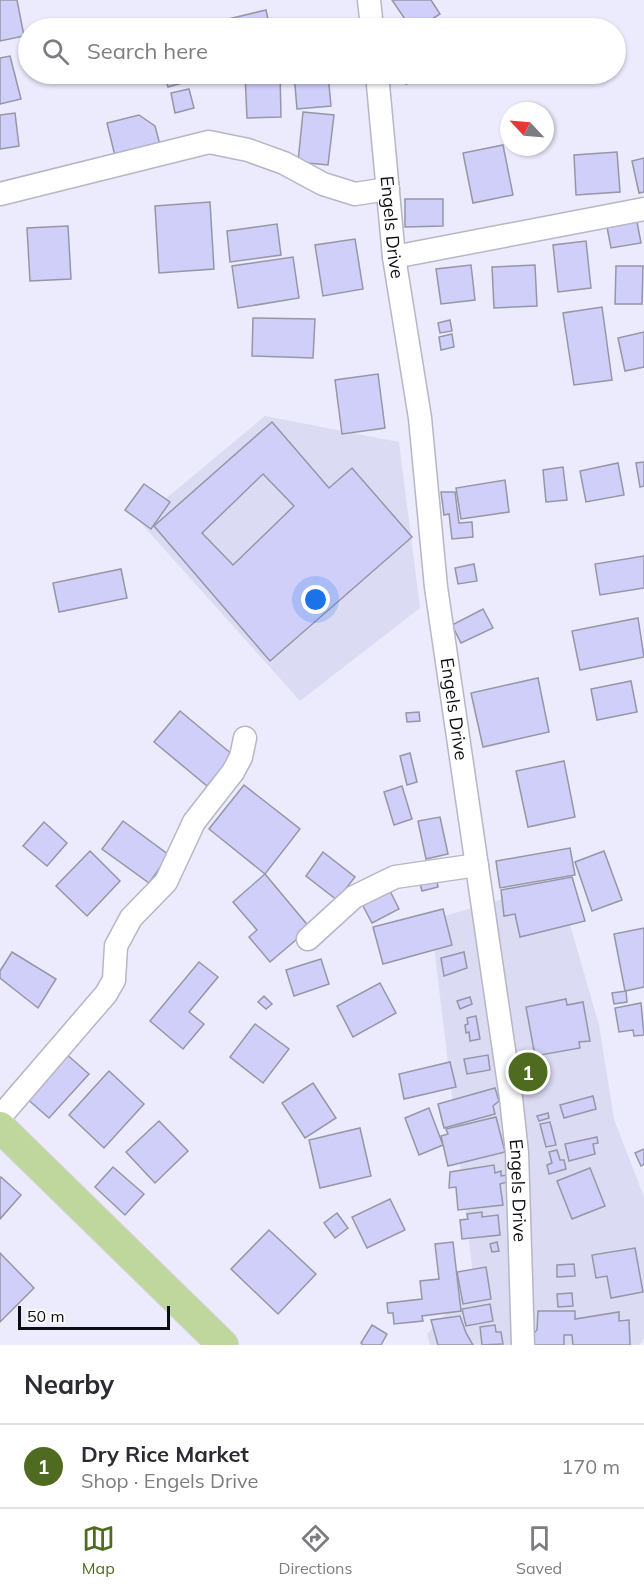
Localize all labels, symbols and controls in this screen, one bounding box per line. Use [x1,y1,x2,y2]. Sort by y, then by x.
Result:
search box [18,18,626,84]
icon: search [39,35,72,68]
text: Search here [87,37,208,65]
north arrow [500,102,554,156]
street label: Engels Drive [376,175,409,280]
your location [301,585,330,614]
street label: Engels Drive [436,656,473,762]
pin: 1 [508,1050,548,1094]
street label: Engels Drive [505,1138,532,1243]
scale bar [18,1303,170,1330]
text: 50 m [27,1306,64,1326]
text: Nearby [24,1368,114,1401]
text: Dry Rice Market [81,1440,249,1468]
text: 1 [38,1454,50,1479]
text: 170 m [561,1454,620,1479]
text: Shop · Engels Drive [81,1468,258,1493]
tab: Map [82,1522,115,1578]
tab: Directions [278,1522,352,1578]
tab: Saved [516,1522,562,1578]

